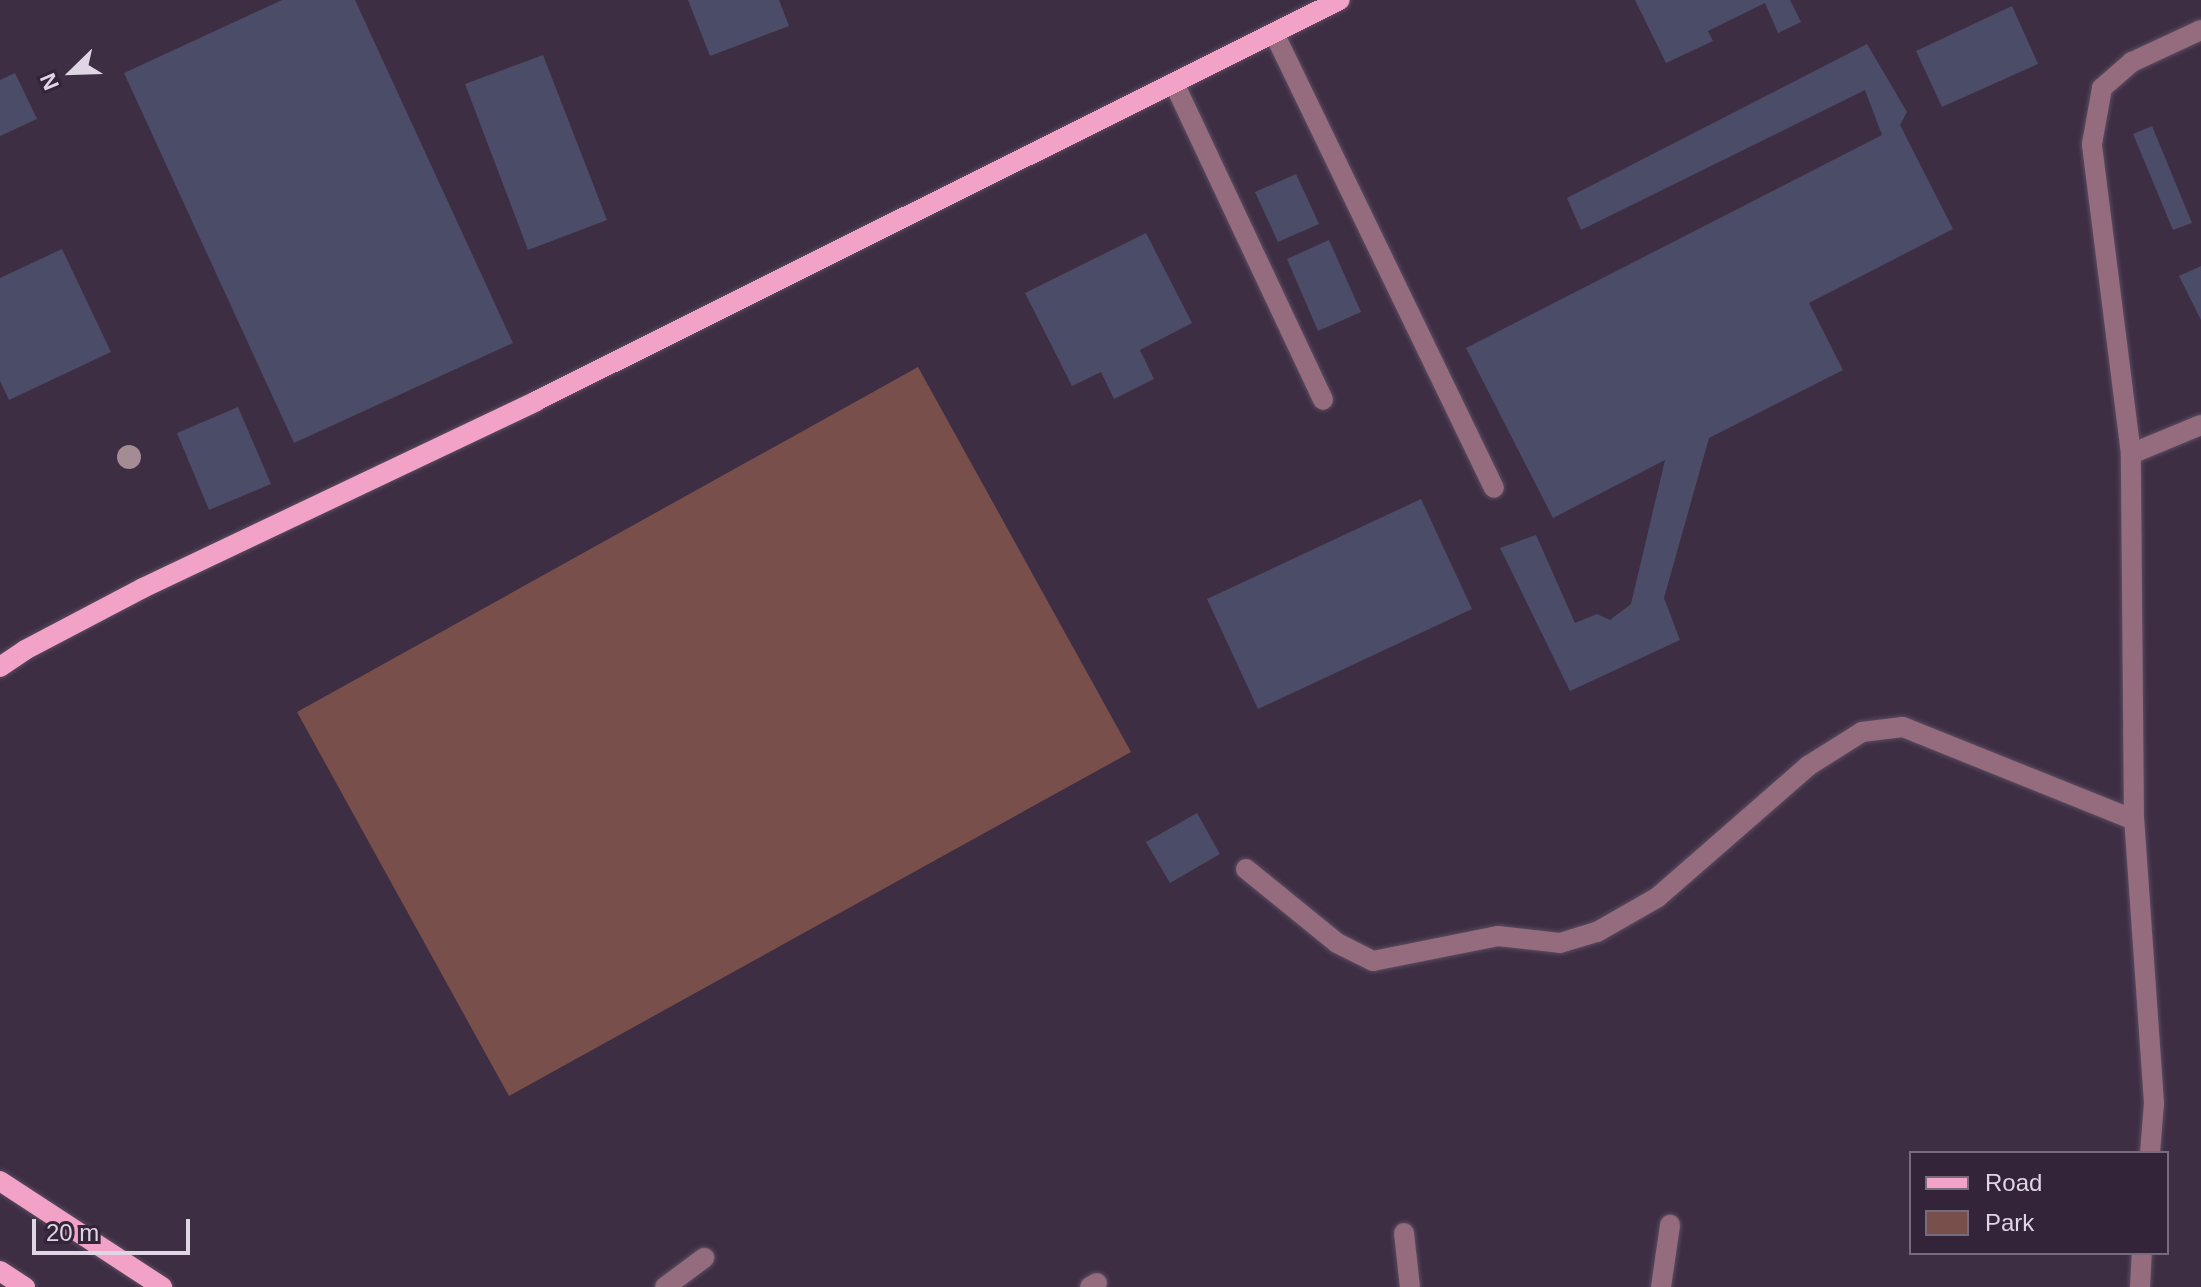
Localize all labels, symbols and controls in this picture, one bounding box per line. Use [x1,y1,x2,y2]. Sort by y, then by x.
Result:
north arrow [32,32,112,112]
text: N [35,69,64,94]
legend [1909,1151,2169,1255]
text: Road [1985,1169,2042,1196]
scale bar [36,1203,194,1253]
text: Park [1985,1209,2034,1236]
text: 20 m [46,1219,99,1246]

